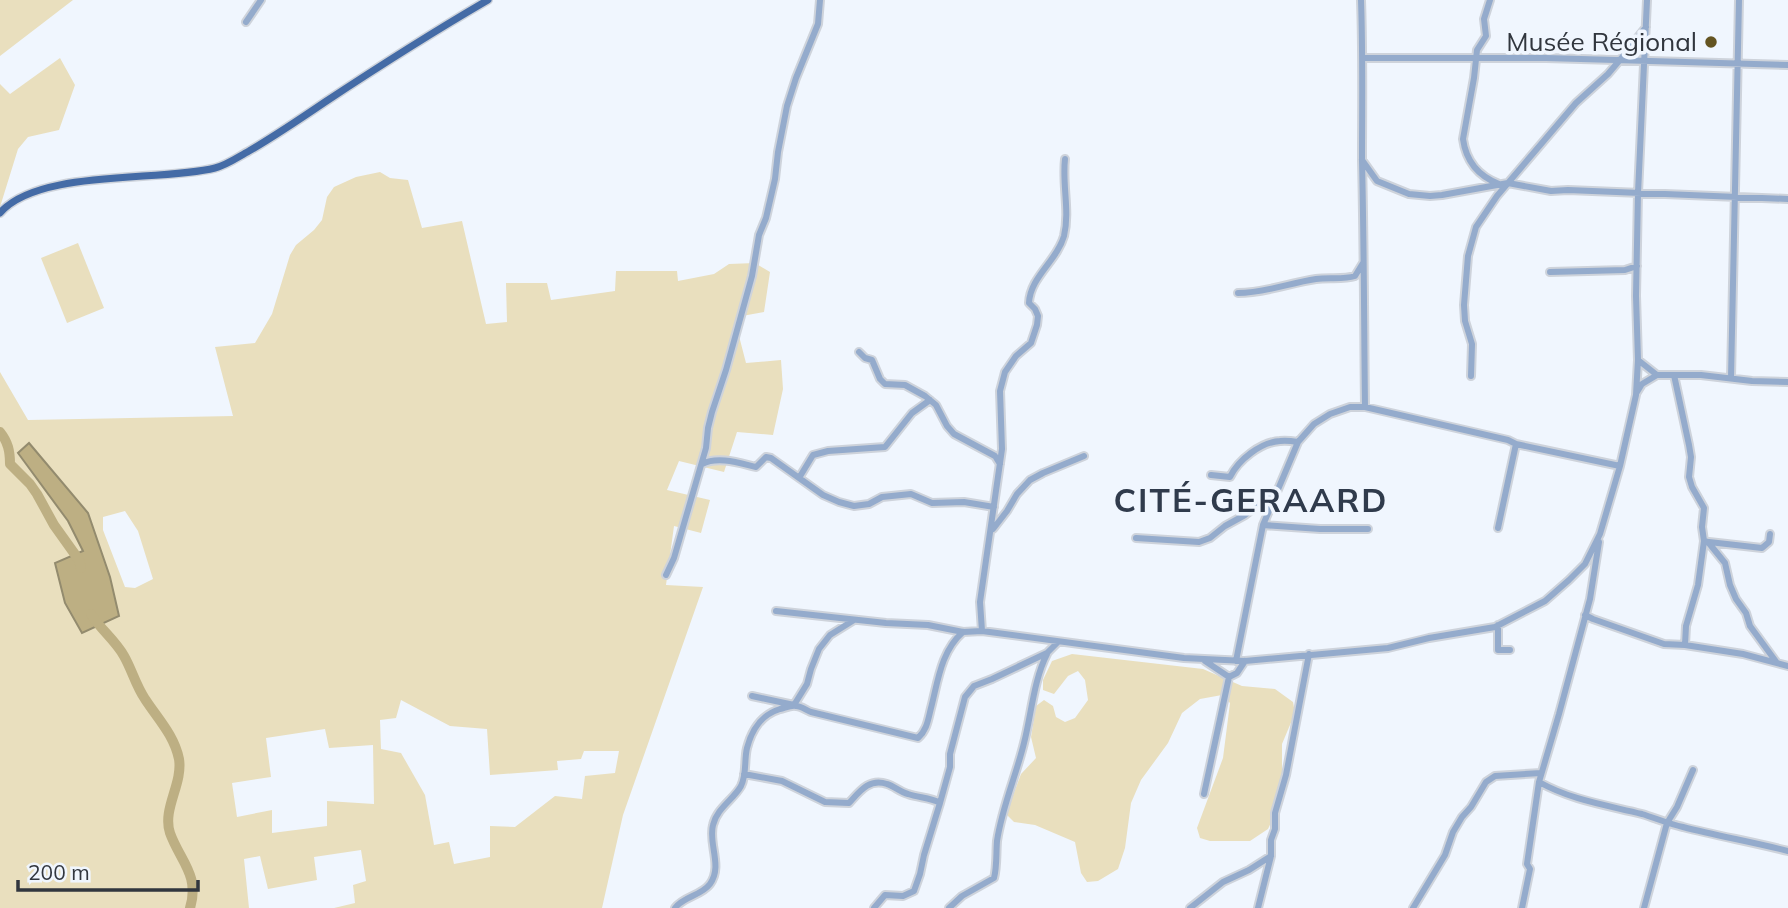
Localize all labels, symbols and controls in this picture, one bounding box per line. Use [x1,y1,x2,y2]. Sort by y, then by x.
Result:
place label: Musée Régional [1506,25,1697,58]
marker: Musée Régional [1703,34,1719,50]
district label: CITÉ-GERAARD [1113,479,1389,520]
scale bar [18,848,198,892]
text: 200 m [28,859,90,885]

